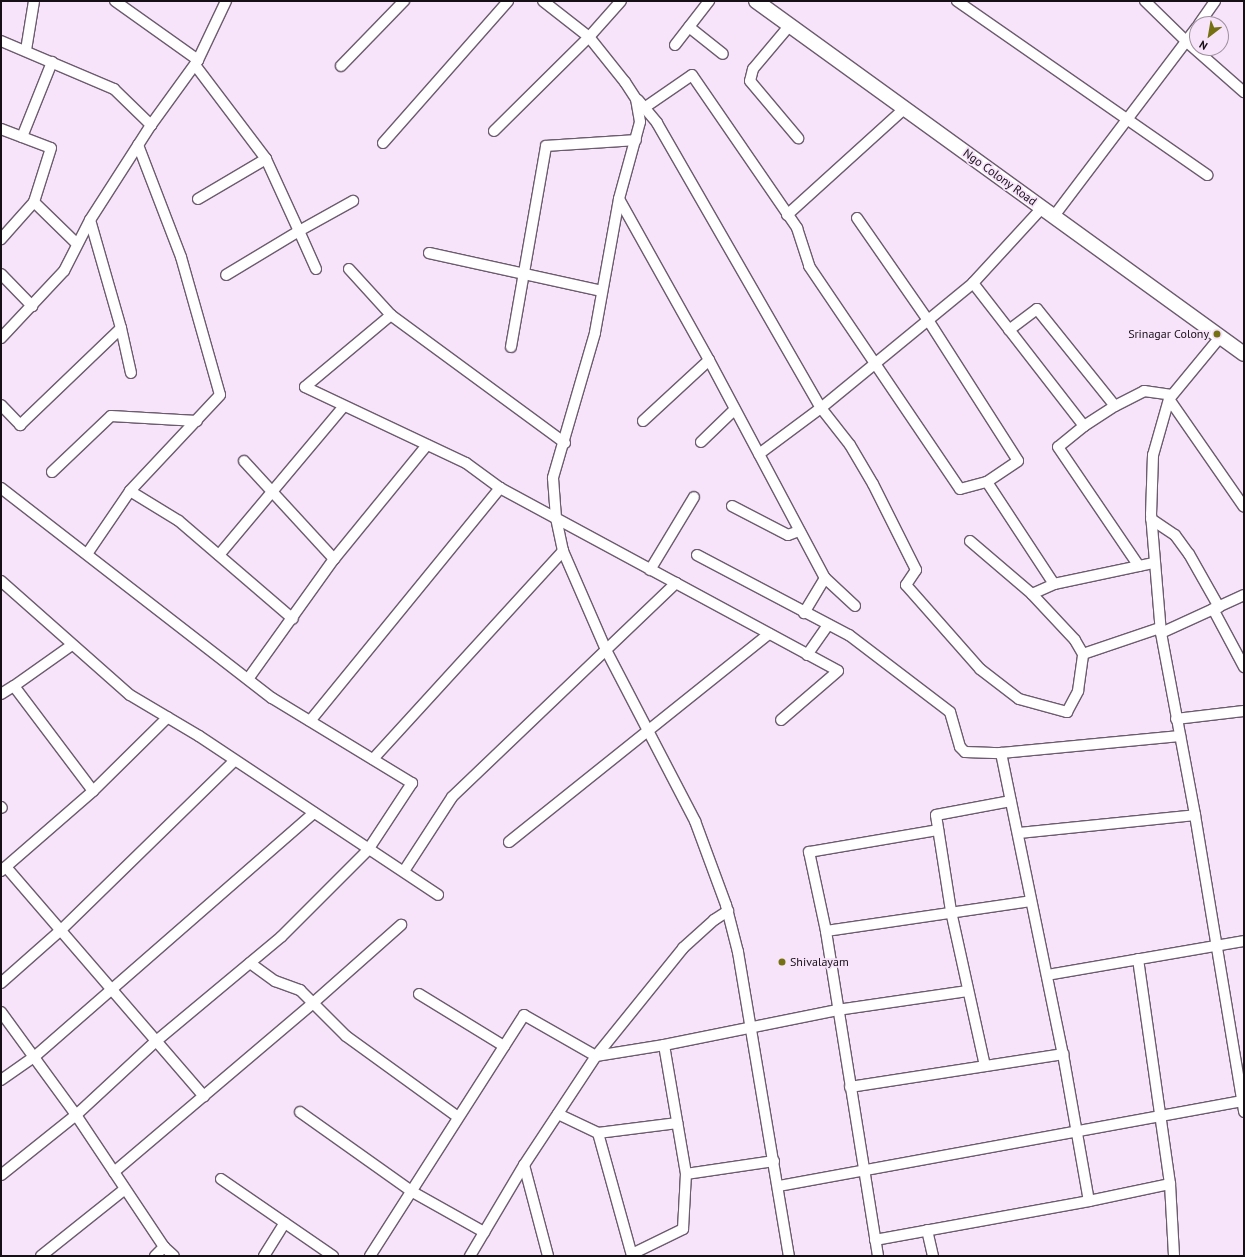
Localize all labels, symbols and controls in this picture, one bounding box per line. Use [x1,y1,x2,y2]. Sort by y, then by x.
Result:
north arrow [1189,16,1229,56]
text: N [1197,38,1210,53]
street label: Ngo Colony Road [960,145,1040,209]
place label: Srinagar Colony [1128,327,1209,341]
marker: Srinagar Colony [1212,329,1222,339]
place label: Shivalayam [790,955,849,969]
marker: Shivalayam [777,957,787,967]

